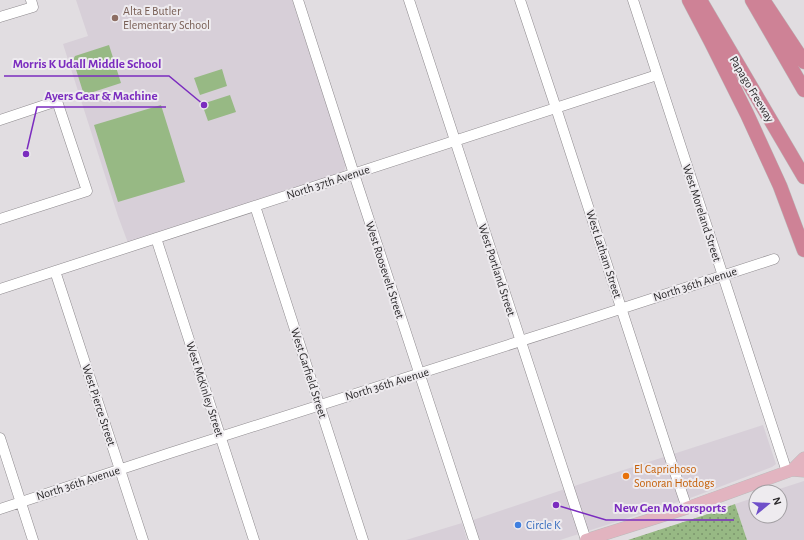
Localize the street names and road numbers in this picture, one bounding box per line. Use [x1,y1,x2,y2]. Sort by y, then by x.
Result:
street label: Papago Freeway [727,54,776,125]
street label: North 37th Avenue [285,163,371,201]
street label: West Moreland Street [681,163,723,263]
street label: West Latham Street [584,208,624,300]
street label: West Roosevelt Street [364,220,406,320]
street label: West Portland Street [476,222,518,318]
street label: North 36th Avenue [652,265,738,303]
street label: West Garfield Street [289,326,329,420]
street label: West McKinley Street [183,340,226,438]
street label: West Pierce Street [80,363,118,447]
street label: North 36th Avenue [344,366,430,402]
street label: North 36th Avenue [35,464,121,502]

